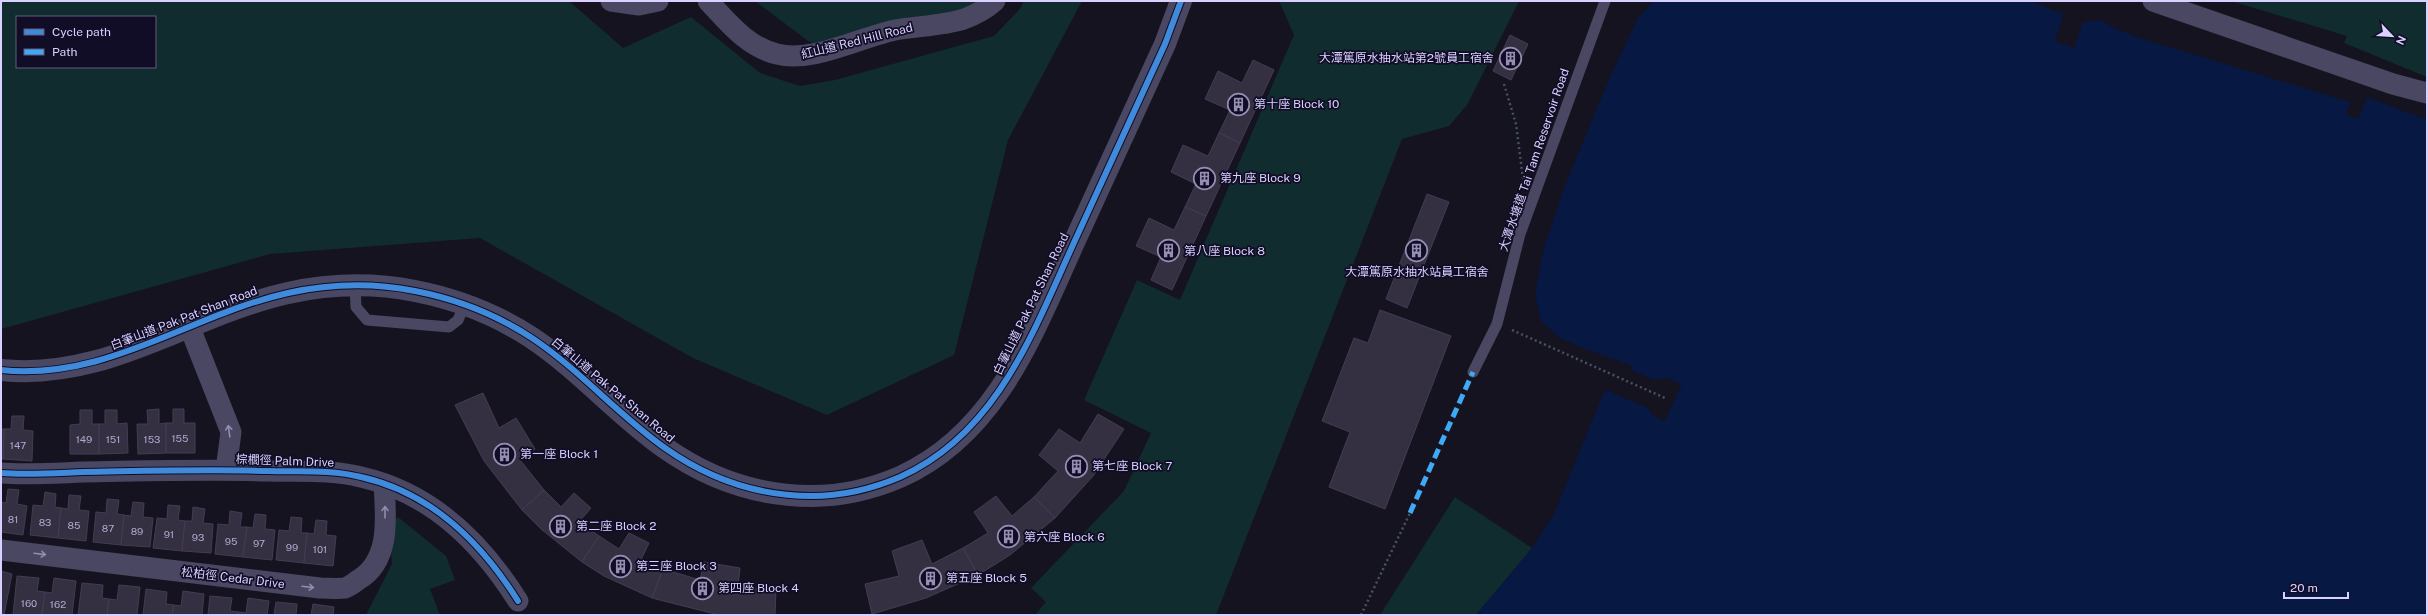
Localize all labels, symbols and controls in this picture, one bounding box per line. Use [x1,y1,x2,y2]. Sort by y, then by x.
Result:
legend [16,16,156,68]
north arrow [2372,16,2412,56]
street label: 紅山道 Red Hill Road [800,20,914,62]
text: Cycle path [52,25,111,39]
text: N [2394,34,2408,47]
text: Path [52,45,78,59]
building icon: 大潭篤原水抽水站第2號員工宿舍 [1497,45,1523,71]
place label: 大潭篤原水抽水站第2號員工宿舍 [1319,51,1494,65]
street label: 大潭水塘道 Tai Tam Reservoir Road [1496,67,1572,253]
building icon: 第十座 Block 10 [1225,91,1251,117]
place label: 第十座 Block 10 [1254,97,1339,111]
building icon: 第九座 Block 9 [1191,165,1217,191]
place label: 第九座 Block 9 [1220,171,1301,185]
street label: 白筆山道 Pak Pat Shan Road [991,231,1071,377]
building icon: 第八座 Block 8 [1156,238,1182,264]
building icon: 大潭篤原水抽水站員工宿舍 [1404,238,1430,264]
place label: 第八座 Block 8 [1184,244,1265,258]
place label: 大潭篤原水抽水站員工宿舍 [1345,265,1489,279]
street label: 白筆山道 Pak Pat Shan Road [109,284,259,352]
street label: 白筆山道 Pak Pat Shan Road [549,334,677,446]
one-way arrow [225,425,233,438]
house number: 155 [172,432,188,444]
house number: 149 [76,433,92,445]
house number: 151 [106,433,120,445]
house number: 153 [144,433,160,445]
house number: 147 [10,439,26,451]
building icon: 第一座 Block 1 [491,441,517,467]
place label: 第一座 Block 1 [520,447,598,461]
street label: 棕櫚徑 Palm Drive [235,452,335,470]
building icon: 第七座 Block 7 [1063,453,1089,479]
place label: 第七座 Block 7 [1092,459,1172,473]
one-way arrow [381,506,389,519]
house number: 81 [8,513,18,525]
building icon: 第二座 Block 2 [548,513,574,539]
house number: 83 [39,516,51,528]
house number: 85 [68,519,80,531]
place label: 第二座 Block 2 [576,519,656,533]
house number: 87 [102,522,114,534]
building icon: 第六座 Block 6 [995,524,1021,550]
house number: 89 [131,525,143,537]
house number: 91 [164,528,174,540]
place label: 第六座 Block 6 [1024,530,1105,544]
house number: 93 [192,531,204,543]
house number: 95 [225,535,237,547]
house number: 97 [253,537,265,549]
house number: 99 [286,541,298,553]
house number: 101 [313,543,327,555]
one-way arrow [33,551,46,558]
building icon: 第三座 Block 3 [608,553,634,579]
place label: 第三座 Block 3 [636,559,717,573]
street label: 松柏徑 Cedar Drive [180,565,286,591]
building icon: 第五座 Block 5 [918,565,944,591]
place label: 第五座 Block 5 [946,571,1027,585]
scale bar [2284,574,2348,600]
building icon: 第四座 Block 4 [689,575,715,601]
place label: 第四座 Block 4 [718,581,799,595]
text: 20 m [2290,581,2318,595]
one-way arrow [301,583,314,591]
house number: 160 [21,597,37,609]
house number: 162 [50,598,66,610]

